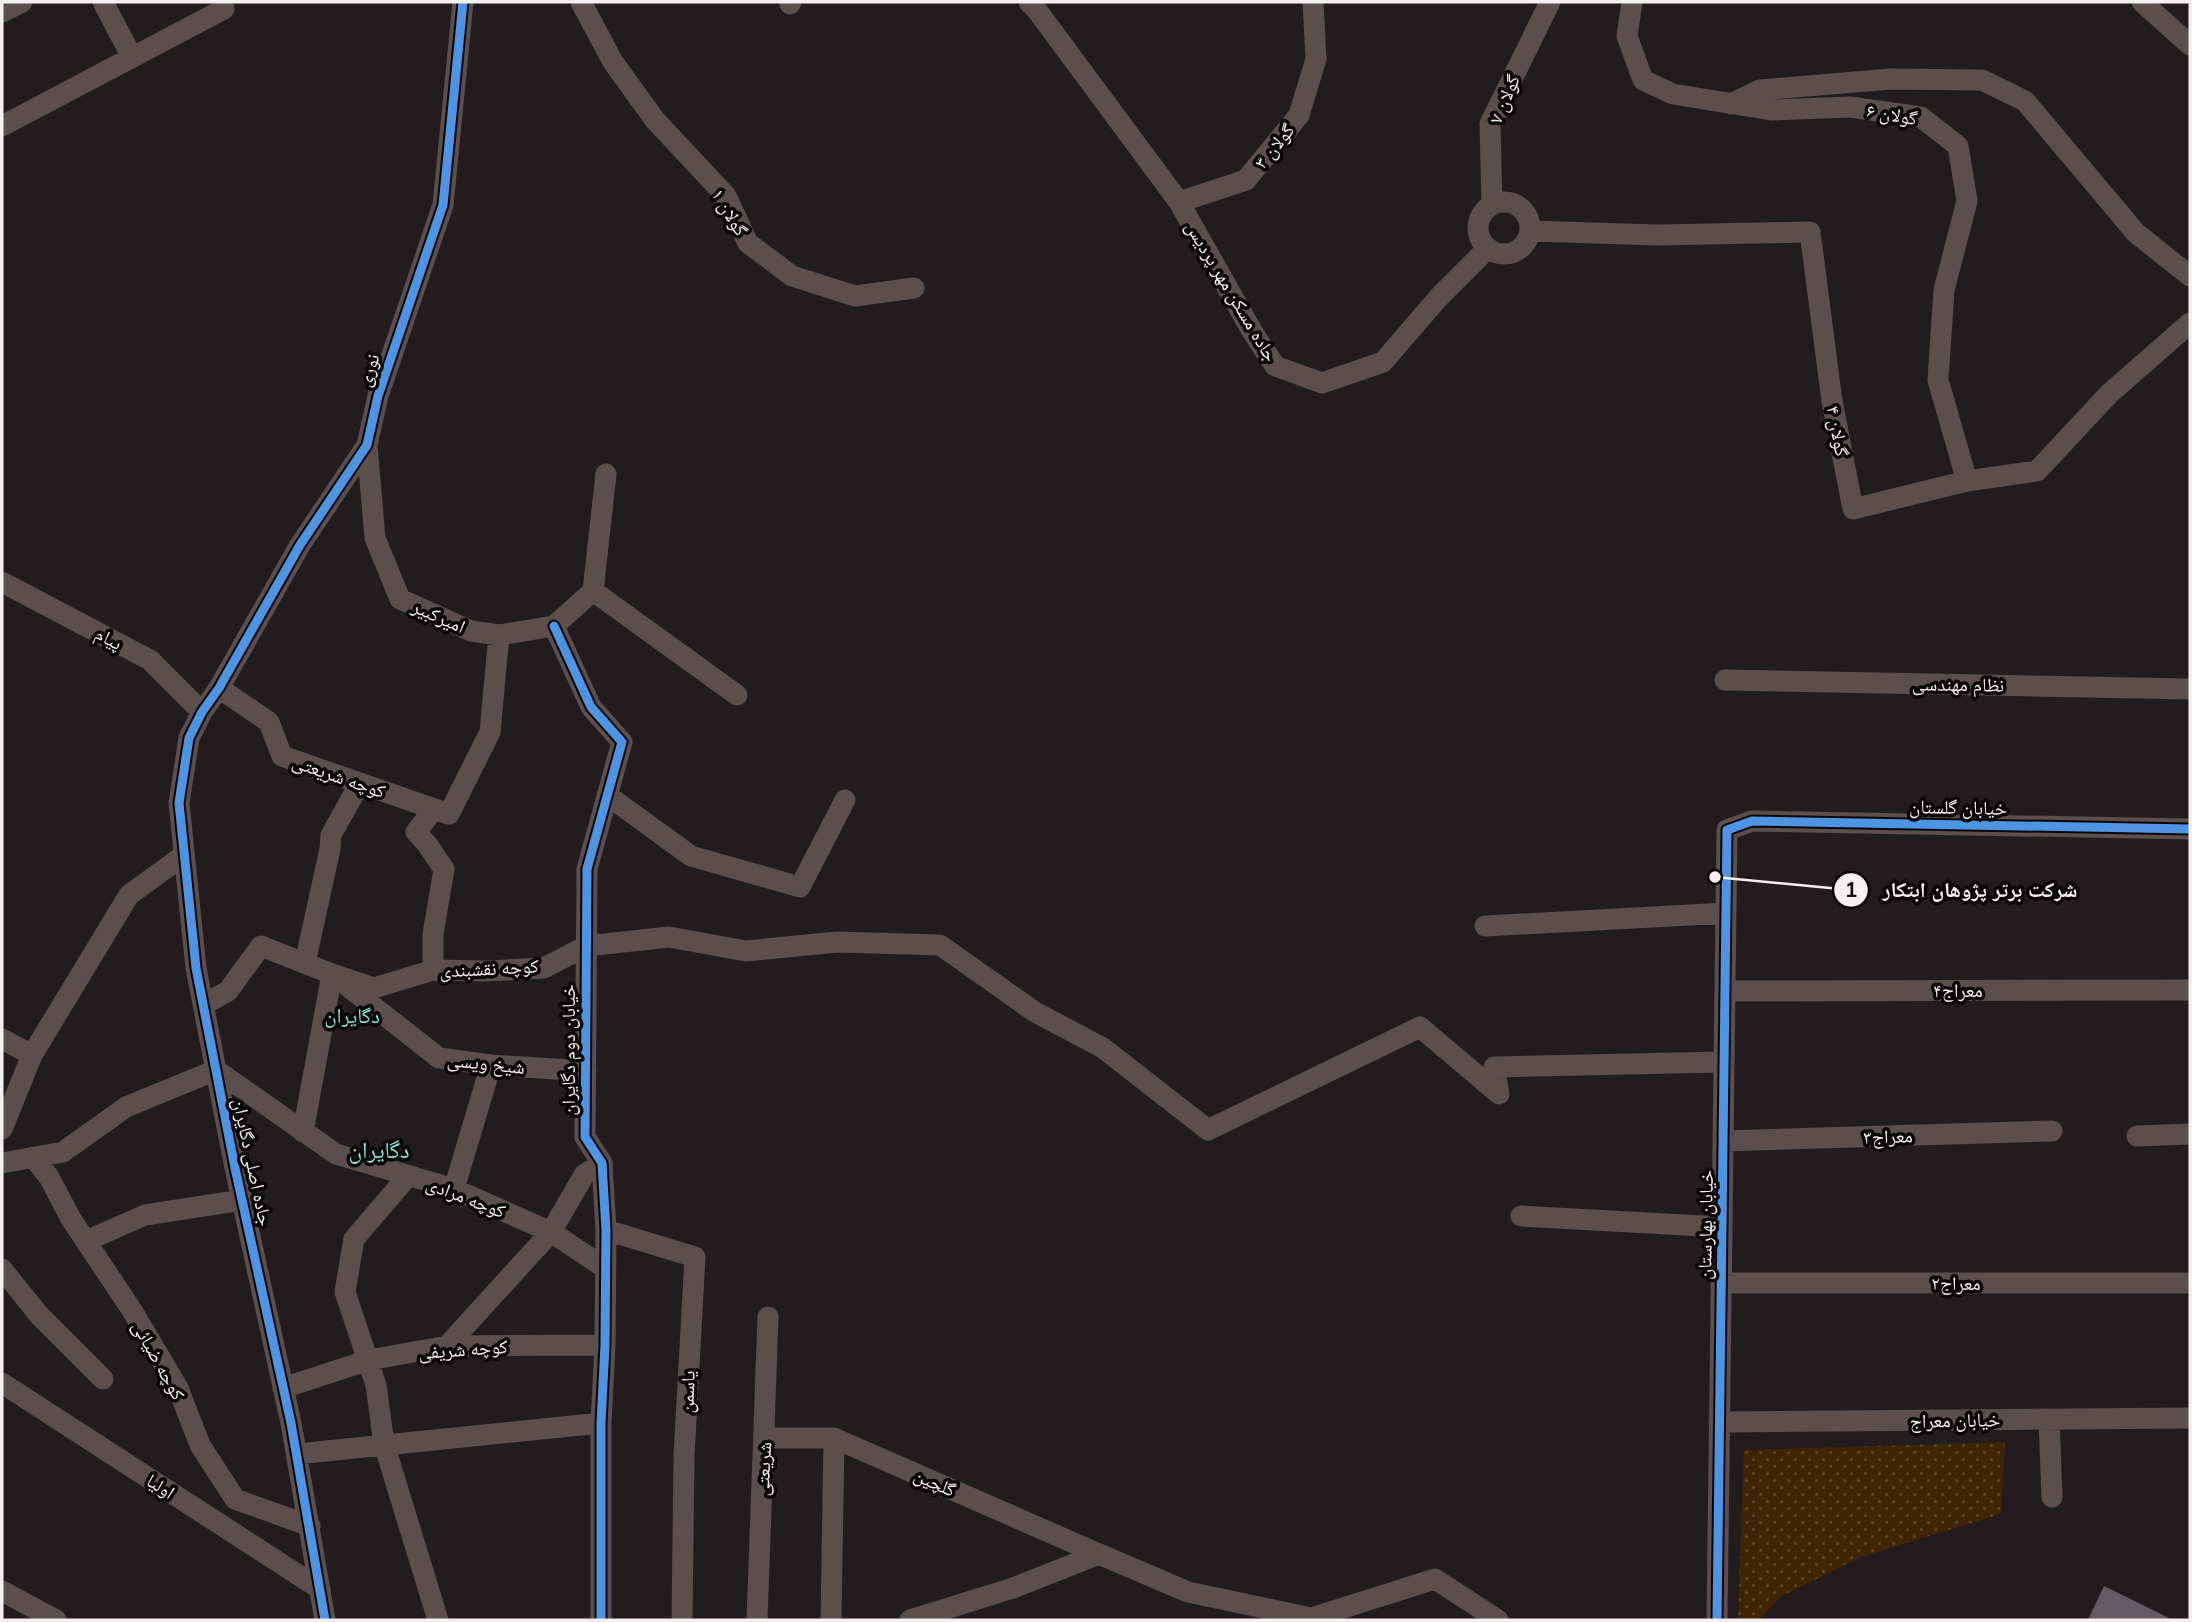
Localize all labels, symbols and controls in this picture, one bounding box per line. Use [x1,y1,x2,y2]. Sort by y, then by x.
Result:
street label: گولان ۷ [1483,71,1525,127]
street label: گولان ۶ [1865,98,1919,130]
street label: گولان ۳ [1249,118,1300,173]
street label: گولان ۱ [707,184,754,240]
street label: جاده مسکن مهر پردیس [1180,216,1283,366]
street label: نوری [351,351,385,389]
street label: گولان ۴ [1821,404,1855,459]
street label: امیرکبیر [408,593,469,638]
street label: پیام [90,621,127,657]
street label: نظام مهندسی [1912,671,2004,699]
street label: کوچه شریعتی [289,749,389,803]
street label: خیابان گلستان [1909,794,2007,820]
callout: شرکت برتر پژوهان ابتکار [1833,869,2091,911]
text: 1 [1845,876,1857,902]
text: شرکت برتر پژوهان ابتکار [1882,876,2077,902]
street label: کوچه نقشبندی [439,953,539,983]
street label: معراج۴ [1933,978,1983,1002]
street label: خیابان دوم دگایران [556,984,582,1116]
district label: دگایران [324,1002,380,1028]
street label: شیخ ویسی [446,1047,526,1080]
street label: جاده اصلی دگایران [228,1096,278,1228]
street label: معراج۳ [1863,1123,1913,1149]
district label: دگایران [348,1135,410,1164]
street label: خیابان بهارستان [1692,1170,1718,1280]
street label: کوچه مرادی [423,1171,509,1223]
street label: معراج۲ [1931,1271,1981,1295]
street label: کوچه ضیائی [127,1316,191,1404]
street label: کوچه شریفی [418,1334,509,1364]
street label: یاسمن [674,1370,700,1414]
street label: خیابان معراج [1909,1407,2001,1433]
street label: شریعتی [750,1441,776,1497]
street label: گلچین [910,1462,960,1502]
street label: اولیا [142,1468,180,1504]

